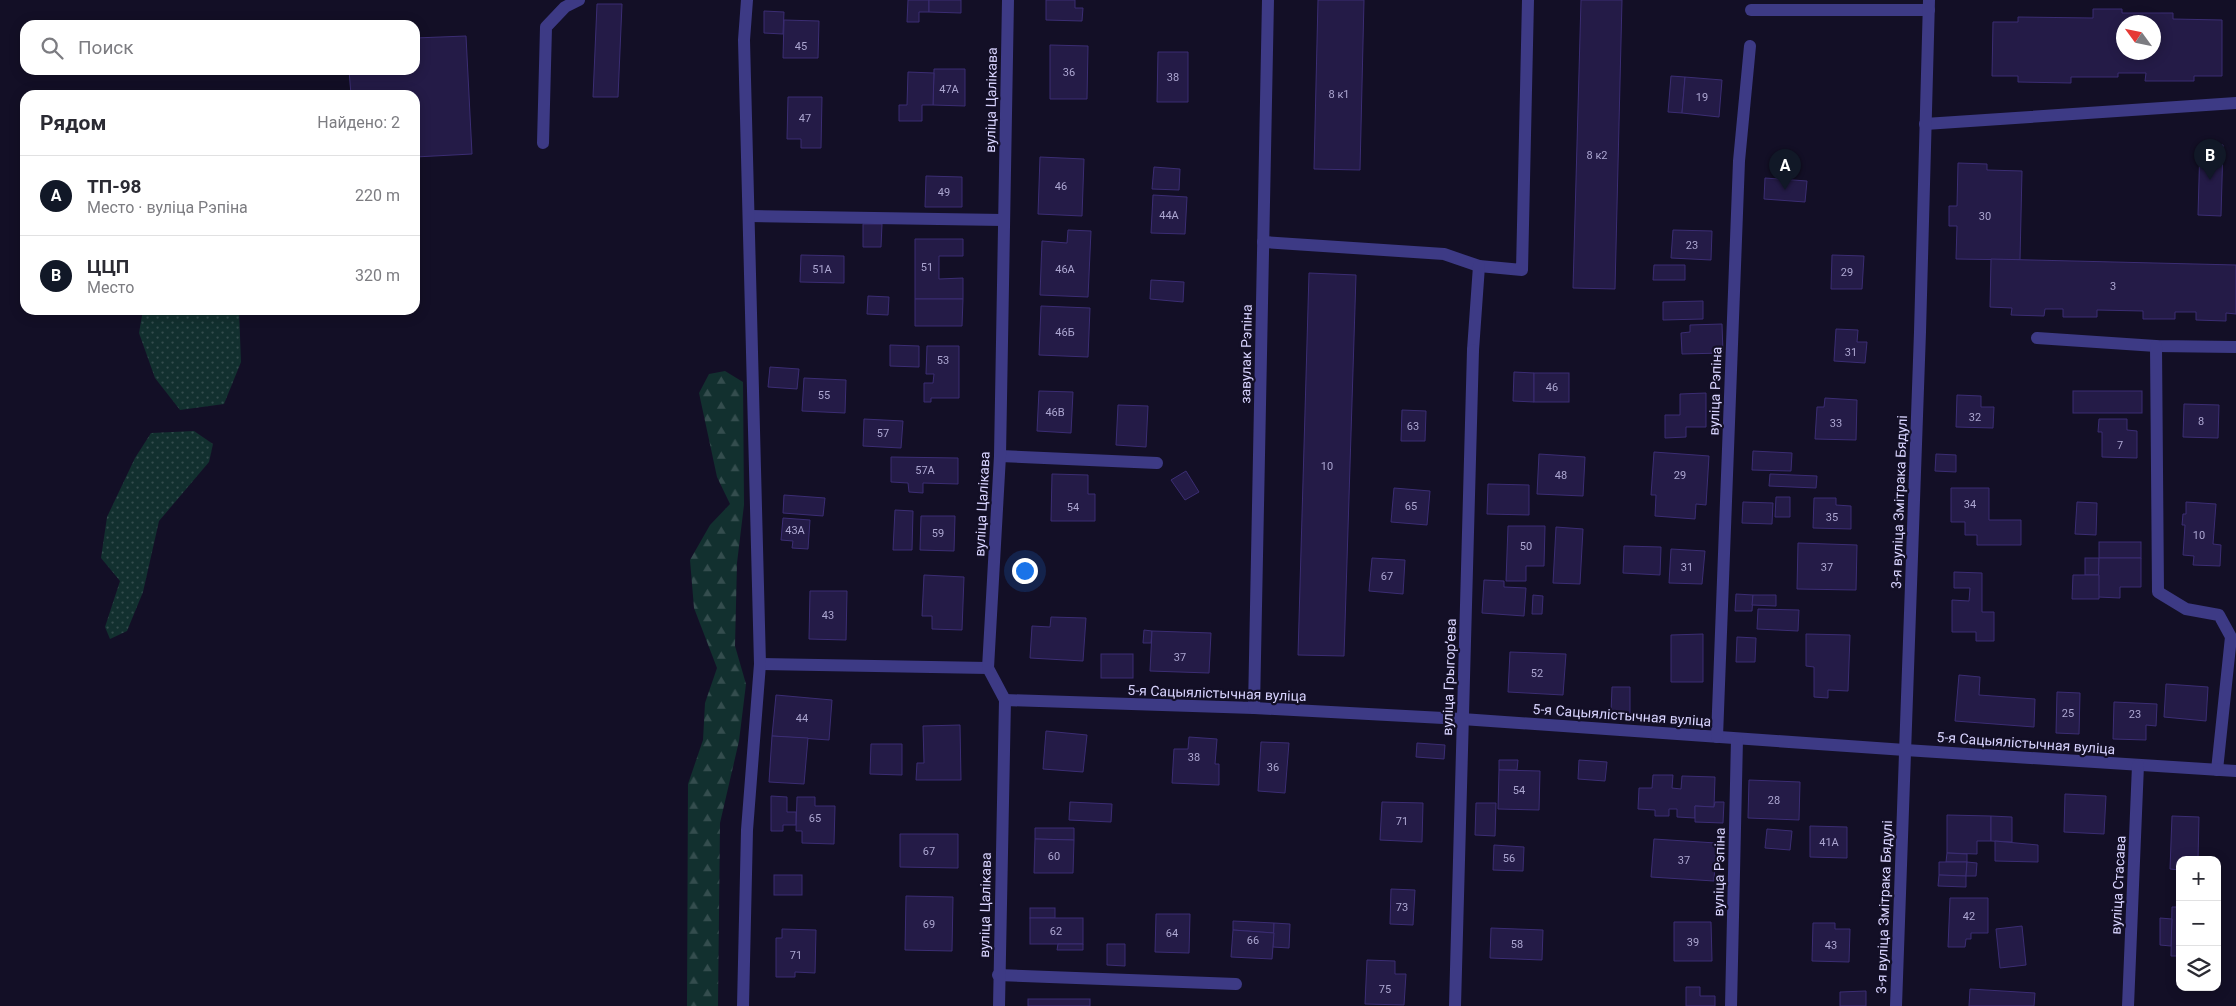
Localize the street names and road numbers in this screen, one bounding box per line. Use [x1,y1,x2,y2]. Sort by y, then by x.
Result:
street label: вуліца Цалікава [982,47,1000,153]
street label: завулак Рэпіна [1237,304,1255,404]
street label: вуліца Рэпіна [1705,346,1725,436]
street label: 3-я вуліца Змітрака Бядулі [1888,415,1910,589]
street label: вуліца Цалікава [971,451,993,557]
street label: вуліца Грыгорʼева [1439,618,1459,736]
street label: 5-я Сацыялістычная вуліца [1127,682,1307,704]
street label: 5-я Сацыялістычная вуліца [1532,701,1712,729]
street label: 5-я Сацыялістычная вуліца [1936,729,2116,757]
street label: 3-я вуліца Змітрака Бядулі [1873,820,1895,994]
street label: вуліца Рэпіна [1710,828,1728,916]
street label: вуліца Стасава [2107,835,2129,935]
street label: вуліца Цалікава [976,852,994,958]

